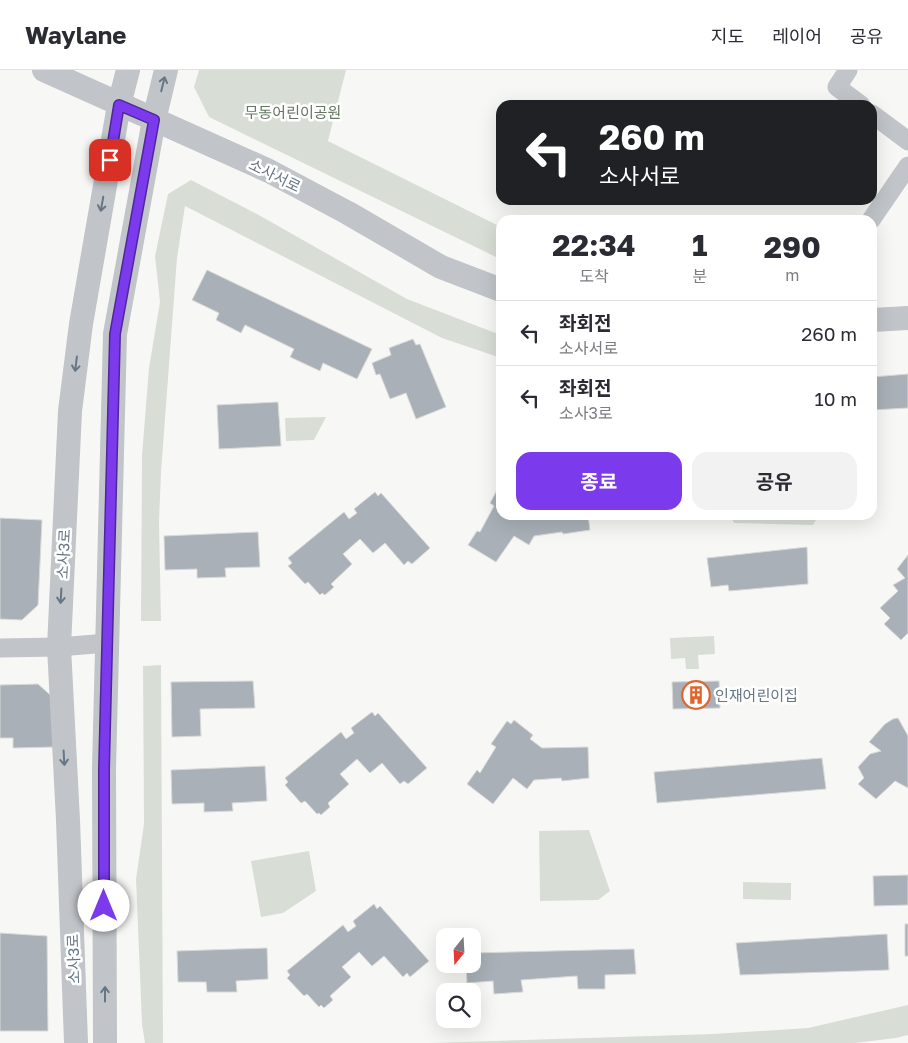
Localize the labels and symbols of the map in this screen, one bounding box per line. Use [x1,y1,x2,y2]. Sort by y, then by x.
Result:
one-way arrow [158,76,168,92]
park label: 무동어린이공원 [245,103,341,121]
pin [89,139,131,181]
street label: 소사서로 [246,155,304,195]
one-way arrow [97,195,107,211]
one-way arrow [71,356,81,372]
street label: 소사3로 [53,528,73,580]
one-way arrow [57,588,66,604]
building icon: 인재어린이집 [681,680,711,710]
place label: 인재어린이집 [715,686,798,704]
one-way arrow [60,750,69,766]
position arrow [77,879,129,931]
north arrow [436,928,481,972]
street label: 소사3로 [63,934,83,984]
one-way arrow [100,987,110,1003]

